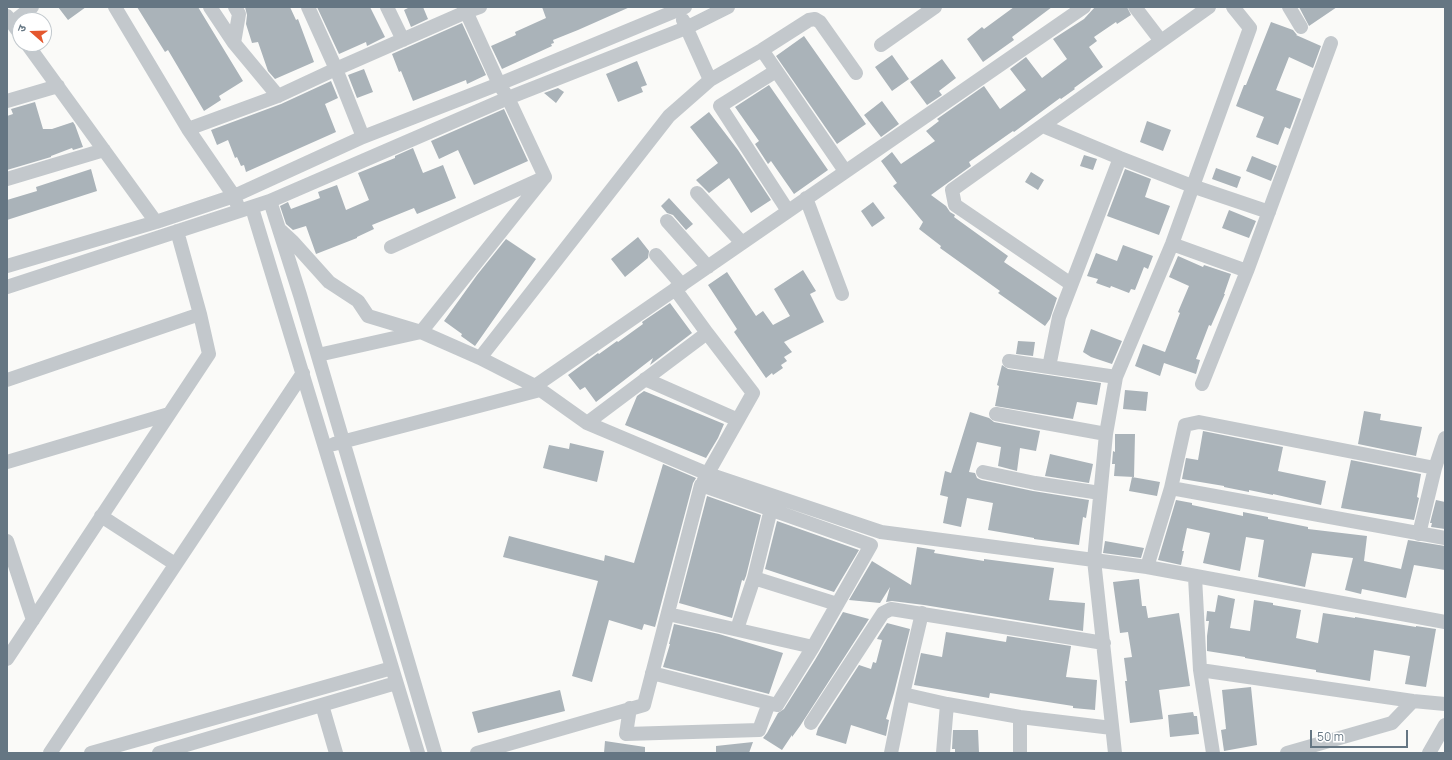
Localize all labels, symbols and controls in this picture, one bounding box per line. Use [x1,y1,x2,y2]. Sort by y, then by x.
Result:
north arrow [12,12,52,52]
text: उ [13,22,29,34]
scale bar [1312,722,1410,748]
text: 50 m [1317,728,1344,745]

